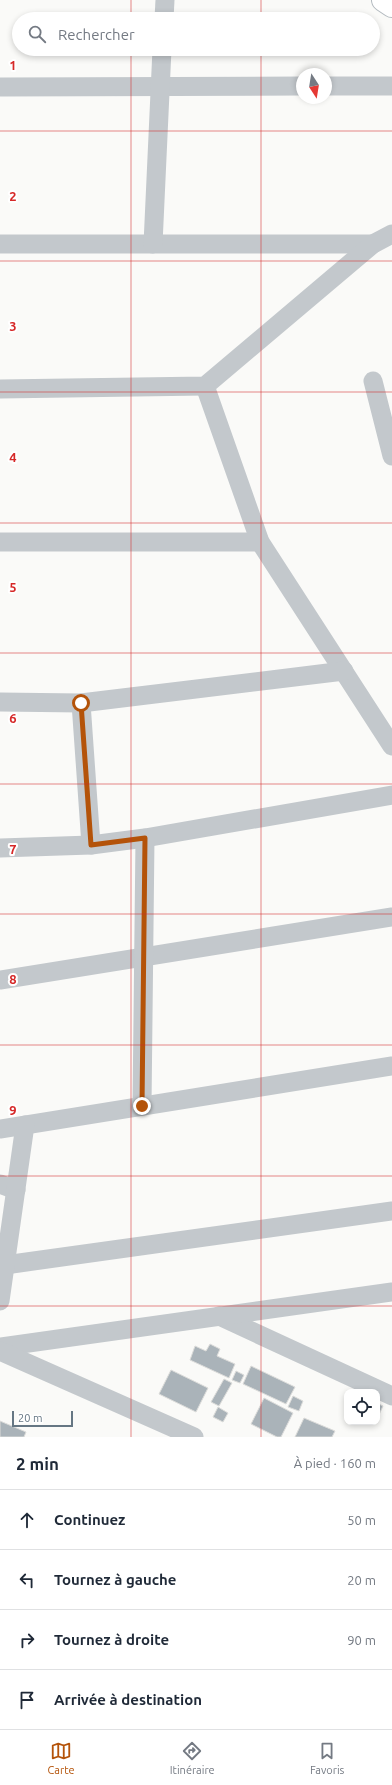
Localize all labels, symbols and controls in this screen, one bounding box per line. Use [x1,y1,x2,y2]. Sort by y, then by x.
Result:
search box [12,12,380,56]
icon: search [26,23,48,45]
text: Rechercher [58,26,135,43]
text: 1 [9,58,17,72]
north arrow [296,68,332,104]
text: 2 [9,189,17,203]
text: 3 [9,319,17,333]
text: 4 [9,450,17,464]
text: 5 [9,580,17,594]
route start [72,694,90,712]
text: 6 [9,711,17,725]
text: 7 [9,842,17,856]
text: 8 [9,972,17,986]
route end [133,1097,151,1115]
text: 9 [9,1103,17,1117]
map controls [344,1389,380,1425]
button: locate [344,1389,380,1425]
scale bar [12,1409,73,1428]
text: 20 m [18,1412,42,1424]
text: 2 min [16,1454,59,1473]
text: À pied · 160 m [294,1456,376,1470]
icon: ahead [16,1509,38,1531]
text: Continuez [54,1511,125,1528]
text: 50 m [347,1513,376,1527]
icon: left [16,1569,38,1591]
text: Tournez à gauche [54,1571,177,1588]
text: 20 m [347,1573,376,1587]
icon: right [16,1629,38,1651]
text: Tournez à droite [54,1631,169,1648]
text: 90 m [347,1633,376,1647]
icon: arrive [16,1689,38,1711]
text: Arrivée à destination [54,1691,202,1708]
tab: Carte [48,1740,75,1776]
tab: Itinéraire [170,1740,215,1776]
tab: Favoris [310,1740,344,1776]

